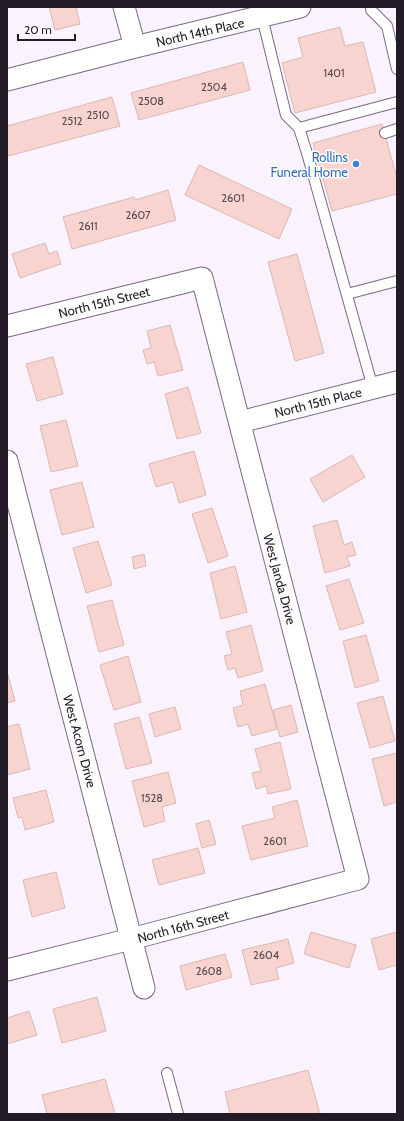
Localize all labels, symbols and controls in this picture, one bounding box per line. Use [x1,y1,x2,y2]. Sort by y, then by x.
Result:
street label: North 14th Place [154,14,246,50]
scale bar [18,16,75,42]
text: 20 m [24,22,52,37]
house number: 1401 [323,66,345,80]
house number: 2504 [201,80,228,94]
house number: 2508 [138,94,164,108]
house number: 2510 [87,108,110,122]
house number: 2512 [61,114,83,128]
place label: Rollins Funeral Home [271,149,349,180]
marker: Rollins Funeral Home [351,159,361,169]
house number: 2601 [221,191,245,205]
house number: 2607 [125,208,151,222]
house number: 2611 [78,219,98,233]
street label: North 15th Street [57,283,152,321]
street label: North 15th Place [273,383,364,421]
street label: West Janda Drive [260,532,300,626]
street label: West Acorn Drive [60,693,100,789]
house number: 1528 [141,791,163,805]
house number: 2601 [263,834,287,848]
street label: North 16th Street [136,906,231,946]
house number: 2604 [253,948,280,962]
house number: 2608 [196,964,222,978]

